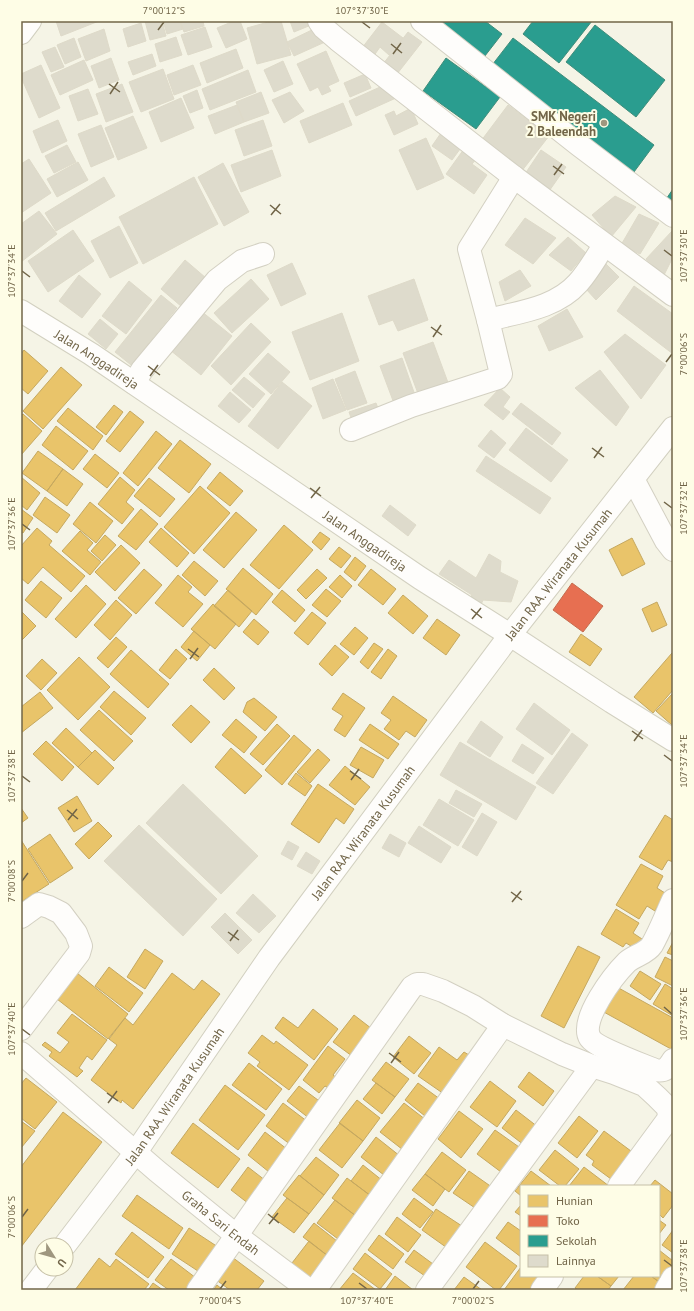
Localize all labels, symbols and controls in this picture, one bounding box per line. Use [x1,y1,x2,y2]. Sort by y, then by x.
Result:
text: 7°00'12"S [143,4,185,17]
text: 107°37'30"E [335,4,389,17]
place label: SMK Negeri 2 Baleendah [527,108,596,140]
marker: SMK Negeri 2 Baleendah [599,118,609,128]
text: 107°37'30"E [677,229,690,283]
text: 107°37'34"E [5,244,18,298]
street label: Jalan Anggadireja [51,325,142,393]
text: 7°00'06"S [677,333,690,375]
text: 107°37'32"E [677,481,690,535]
text: 107°37'36"E [5,497,18,551]
street label: Jalan RAA. Wiranata Kusumah [501,505,616,644]
street label: Jalan Anggadireja [319,506,410,576]
text: 107°37'34"E [677,734,690,788]
text: 107°37'38"E [5,749,18,803]
street label: Jalan RAA. Wiranata Kusumah [307,762,419,904]
text: 7°00'08"S [5,860,18,902]
text: 107°37'36"E [677,987,690,1041]
text: 107°37'40"E [5,1002,18,1056]
street label: Jalan RAA. Wiranata Kusumah [121,1024,228,1169]
legend [520,1185,660,1277]
street label: Graha Sari Endah [178,1186,263,1259]
text: Hunian [556,1193,593,1208]
text: 7°00'06"S [5,1196,18,1238]
text: Toko [556,1213,580,1228]
text: Sekolah [556,1233,597,1248]
north arrow [34,1237,74,1277]
text: 107°37'38"E [677,1239,690,1293]
text: Lainnya [556,1253,596,1268]
text: U [54,1256,70,1270]
text: 7°00'04"S [199,1294,241,1307]
text: 107°37'40"E [340,1294,394,1307]
text: 7°00'02"S [452,1294,494,1307]

